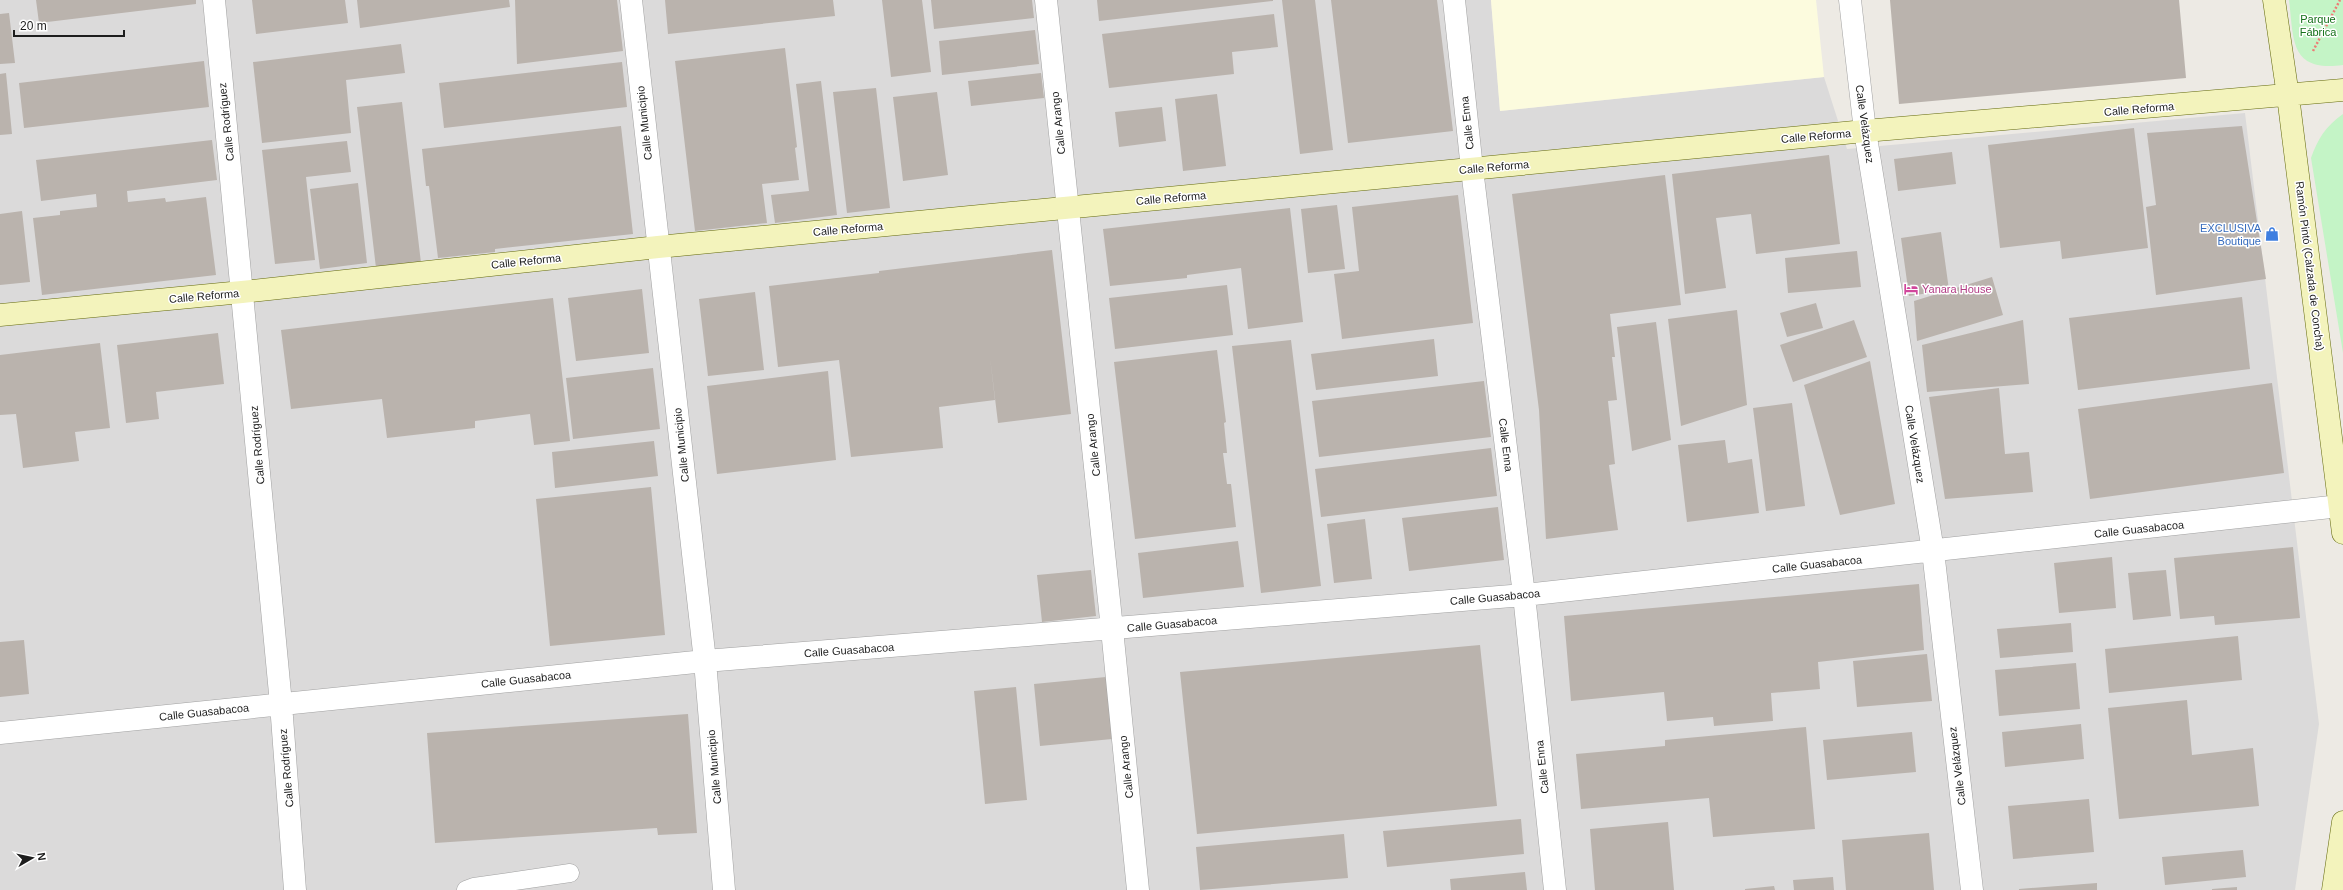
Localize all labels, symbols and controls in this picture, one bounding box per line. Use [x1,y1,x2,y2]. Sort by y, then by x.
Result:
scale bar [14,12,124,38]
park label: Parque Fábrica [2300,13,2337,38]
text: 20 m [20,19,47,33]
street label: Calle Rodríguez [216,82,236,162]
street label: Calle Velázquez [1854,84,1876,164]
street label: Calle Municipio [634,85,654,161]
street label: Calle Arango [1049,91,1067,155]
street label: Calle Enna [1458,95,1476,150]
street label: Calle Reforma [2103,100,2175,118]
street label: Calle Reforma [1780,127,1852,145]
street label: Calle Reforma [1458,158,1530,176]
street label: Ramón Pintó (Calzada de Concha) [2294,181,2326,351]
street label: Calle Reforma [1135,189,1207,207]
street label: Calle Reforma [812,220,884,238]
place label: EXCLUSIVA Boutique [2200,222,2262,247]
shop icon: EXCLUSIVA Boutique [2264,226,2280,242]
street label: Calle Reforma [490,251,562,271]
hotel icon: Yanara House [1903,281,1919,297]
place label: Yanara House [1922,283,1992,295]
street label: Calle Reforma [168,287,240,305]
street label: Calle Velázquez [1903,404,1927,484]
street label: Calle Rodríguez [248,405,266,485]
street label: Calle Municipio [671,407,691,483]
street label: Calle Arango [1084,413,1102,477]
street label: Calle Enna [1497,418,1515,473]
street label: Calle Guasabacoa [2093,518,2186,540]
street label: Calle Guasabacoa [1771,553,1864,575]
street label: Calle Guasabacoa [1449,587,1541,607]
street label: Calle Guasabacoa [1126,614,1218,634]
street label: Calle Guasabacoa [803,641,895,659]
street label: Calle Guasabacoa [480,668,573,690]
street label: Calle Guasabacoa [158,701,251,723]
street label: Calle Velázquez [1946,726,1968,806]
street label: Calle Rodríguez [277,728,295,808]
street label: Calle Municipio [705,729,723,805]
street label: Calle Arango [1117,735,1135,799]
street label: Calle Enna [1533,739,1551,794]
north arrow [12,838,52,878]
text: N [35,852,48,861]

